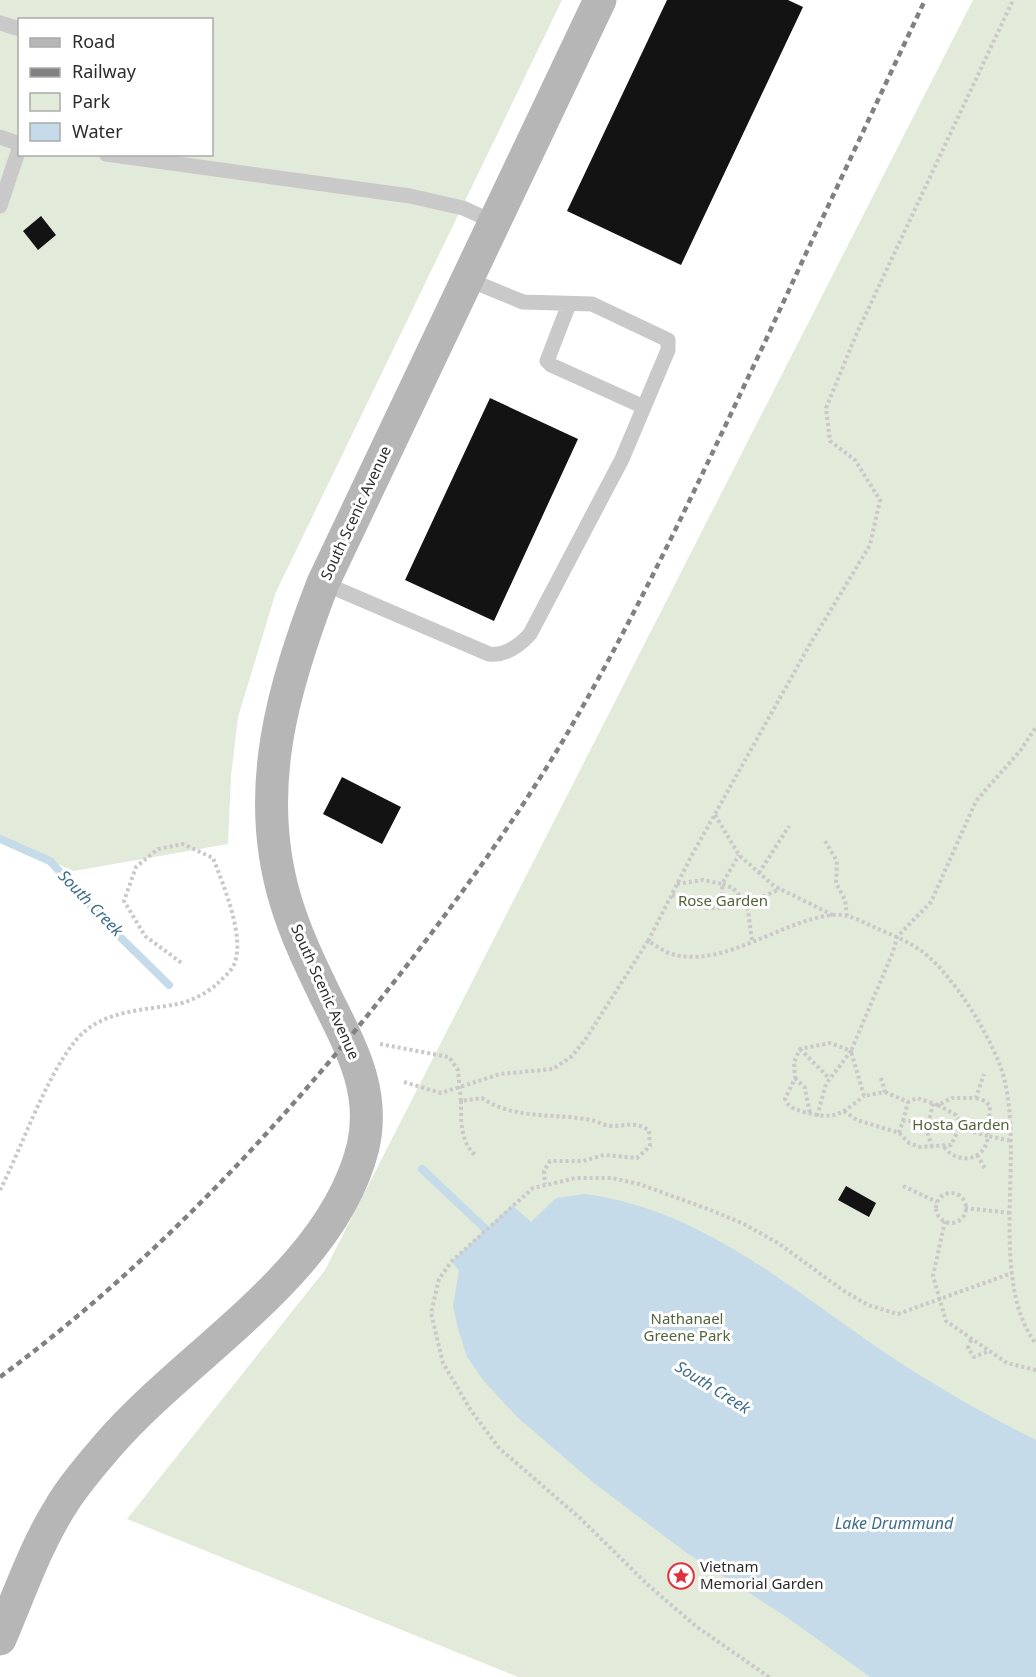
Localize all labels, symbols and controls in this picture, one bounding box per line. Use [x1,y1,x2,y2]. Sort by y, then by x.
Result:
legend [18,18,213,156]
text: Road [72,29,115,53]
text: Railway [72,59,137,83]
text: Park [72,89,110,113]
text: Water [72,119,123,143]
street label: South Scenic Avenue [315,442,395,583]
water label: South Creek [54,865,129,942]
park label: Rose Garden [678,890,768,910]
street label: South Scenic Avenue [287,921,365,1062]
park label: Hosta Garden [912,1114,1010,1134]
park label: Nathanael Greene Park [643,1308,731,1345]
water label: South Creek [671,1355,756,1419]
water label: Lake Drummund [835,1512,954,1534]
place label: Vietnam Memorial Garden [700,1556,824,1593]
place icon: Vietnam Memorial Garden [666,1561,696,1591]

